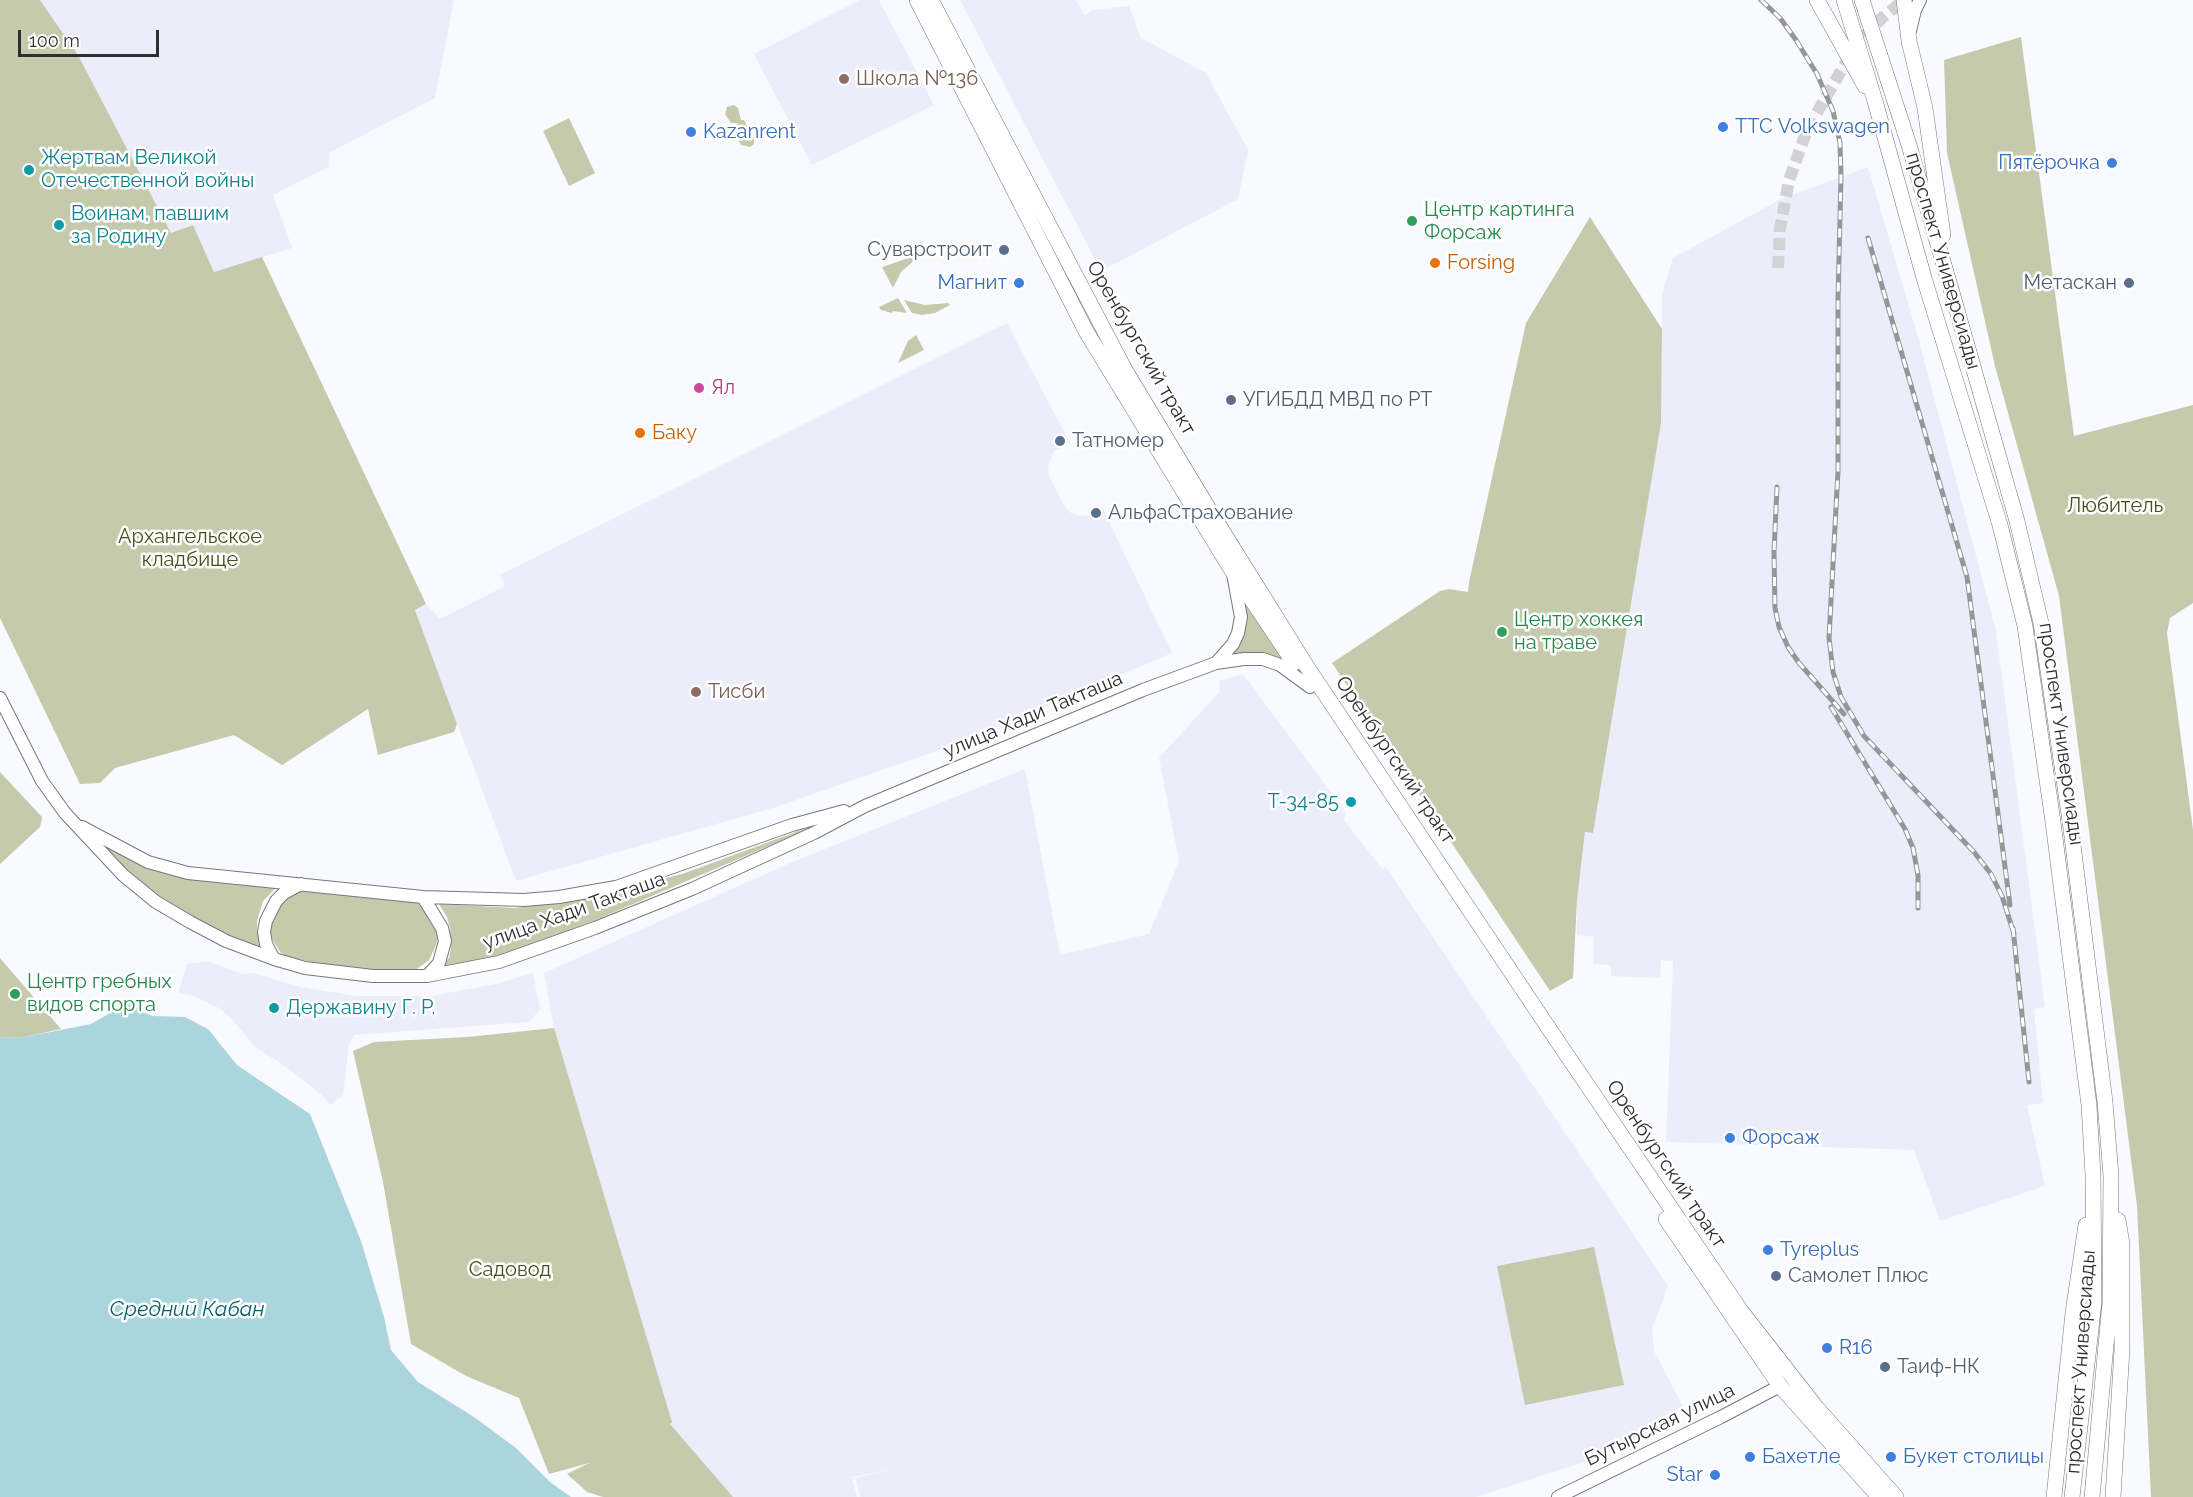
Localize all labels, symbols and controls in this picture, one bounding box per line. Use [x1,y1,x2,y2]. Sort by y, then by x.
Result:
scale bar [21,18,162,56]
text: 100 m [29,30,80,51]
place label: Школа №136 [856,67,978,91]
marker: Школа №136 [837,72,851,86]
place label: ТТС Volkswagen [1735,115,1890,139]
place label: Kazanrent [703,120,796,144]
marker: ТТС Volkswagen [1716,120,1730,134]
marker: Kazanrent [684,125,698,139]
place label: Жертвам Великой Отечественной войны [41,146,254,193]
street label: проспект Универсиады [1901,150,1985,372]
place label: Пятёрочка [1998,151,2100,175]
marker: Пятёрочка [2105,156,2119,170]
marker: Жертвам Великой Отечественной войны [22,163,36,177]
place label: Центр картинга Форсаж [1424,198,1575,245]
place label: Воинам, павшим за Родину [71,202,229,249]
marker: Центр картинга Форсаж [1405,214,1419,228]
marker: Воинам, павшим за Родину [52,218,66,232]
place label: Суварстроит [867,238,992,262]
marker: Суварстроит [997,243,1011,257]
place label: Forsing [1447,251,1515,275]
marker: Forsing [1428,256,1442,270]
street label: Оренбургский тракт [1081,257,1201,439]
place label: Магнит [937,271,1007,295]
place label: Метаскан [2024,271,2117,295]
marker: Магнит [1012,276,1026,290]
marker: Метаскан [2122,276,2136,290]
place label: Ял [711,376,735,400]
marker: Ял [692,381,706,395]
place label: УГИБДД МВД по РТ [1243,388,1433,412]
marker: УГИБДД МВД по РТ [1224,393,1238,407]
place label: Баку [652,421,697,445]
marker: Баку [633,426,647,440]
place label: Татномер [1072,429,1164,453]
marker: Татномер [1053,434,1067,448]
park label: Любитель [2067,494,2163,518]
place label: АльфаСтрахование [1108,501,1293,525]
marker: АльфаСтрахование [1089,506,1103,520]
park label: Архангельское кладбище [118,525,262,572]
place label: Центр хоккея на траве [1514,608,1643,655]
street label: проспект Универсиады [2034,621,2088,847]
marker: Центр хоккея на траве [1495,625,1509,639]
street label: улица Хади Такташа [940,666,1126,764]
street label: Оренбургский тракт [1330,672,1460,848]
place label: Тисби [708,680,765,704]
marker: Тисби [689,685,703,699]
place label: T-34-85 [1268,790,1339,814]
marker: T-34-85 [1344,795,1358,809]
street label: улица Хади Такташа [480,867,668,955]
place label: Центр гребных видов спорта [27,970,172,1017]
marker: Центр гребных видов спорта [8,987,22,1001]
place label: Державину Г. Р. [286,996,435,1020]
marker: Державину Г. Р. [267,1001,281,1015]
street label: Оренбургский тракт [1601,1076,1731,1252]
place label: Форсаж [1742,1126,1820,1150]
marker: Форсаж [1723,1131,1737,1145]
place label: Tyreplus [1780,1238,1859,1262]
marker: Tyreplus [1761,1243,1775,1257]
street label: проспект Универсиады [2061,1249,2101,1475]
park label: Садовод [469,1258,551,1282]
place label: Самолет Плюс [1788,1264,1928,1288]
marker: Самолет Плюс [1769,1269,1783,1283]
water label: Средний Кабан [110,1297,264,1323]
place label: R16 [1839,1336,1873,1360]
marker: R16 [1820,1341,1834,1355]
place label: Таиф-НК [1897,1355,1980,1379]
marker: Таиф-НК [1878,1360,1892,1374]
street label: Бутырская улица [1581,1378,1739,1472]
place label: Бахетле [1762,1445,1840,1469]
place label: Букет столицы [1903,1445,2044,1469]
marker: Бахетле [1743,1450,1757,1464]
marker: Букет столицы [1884,1450,1898,1464]
place label: Star [1666,1463,1703,1487]
marker: Star [1708,1468,1722,1482]

